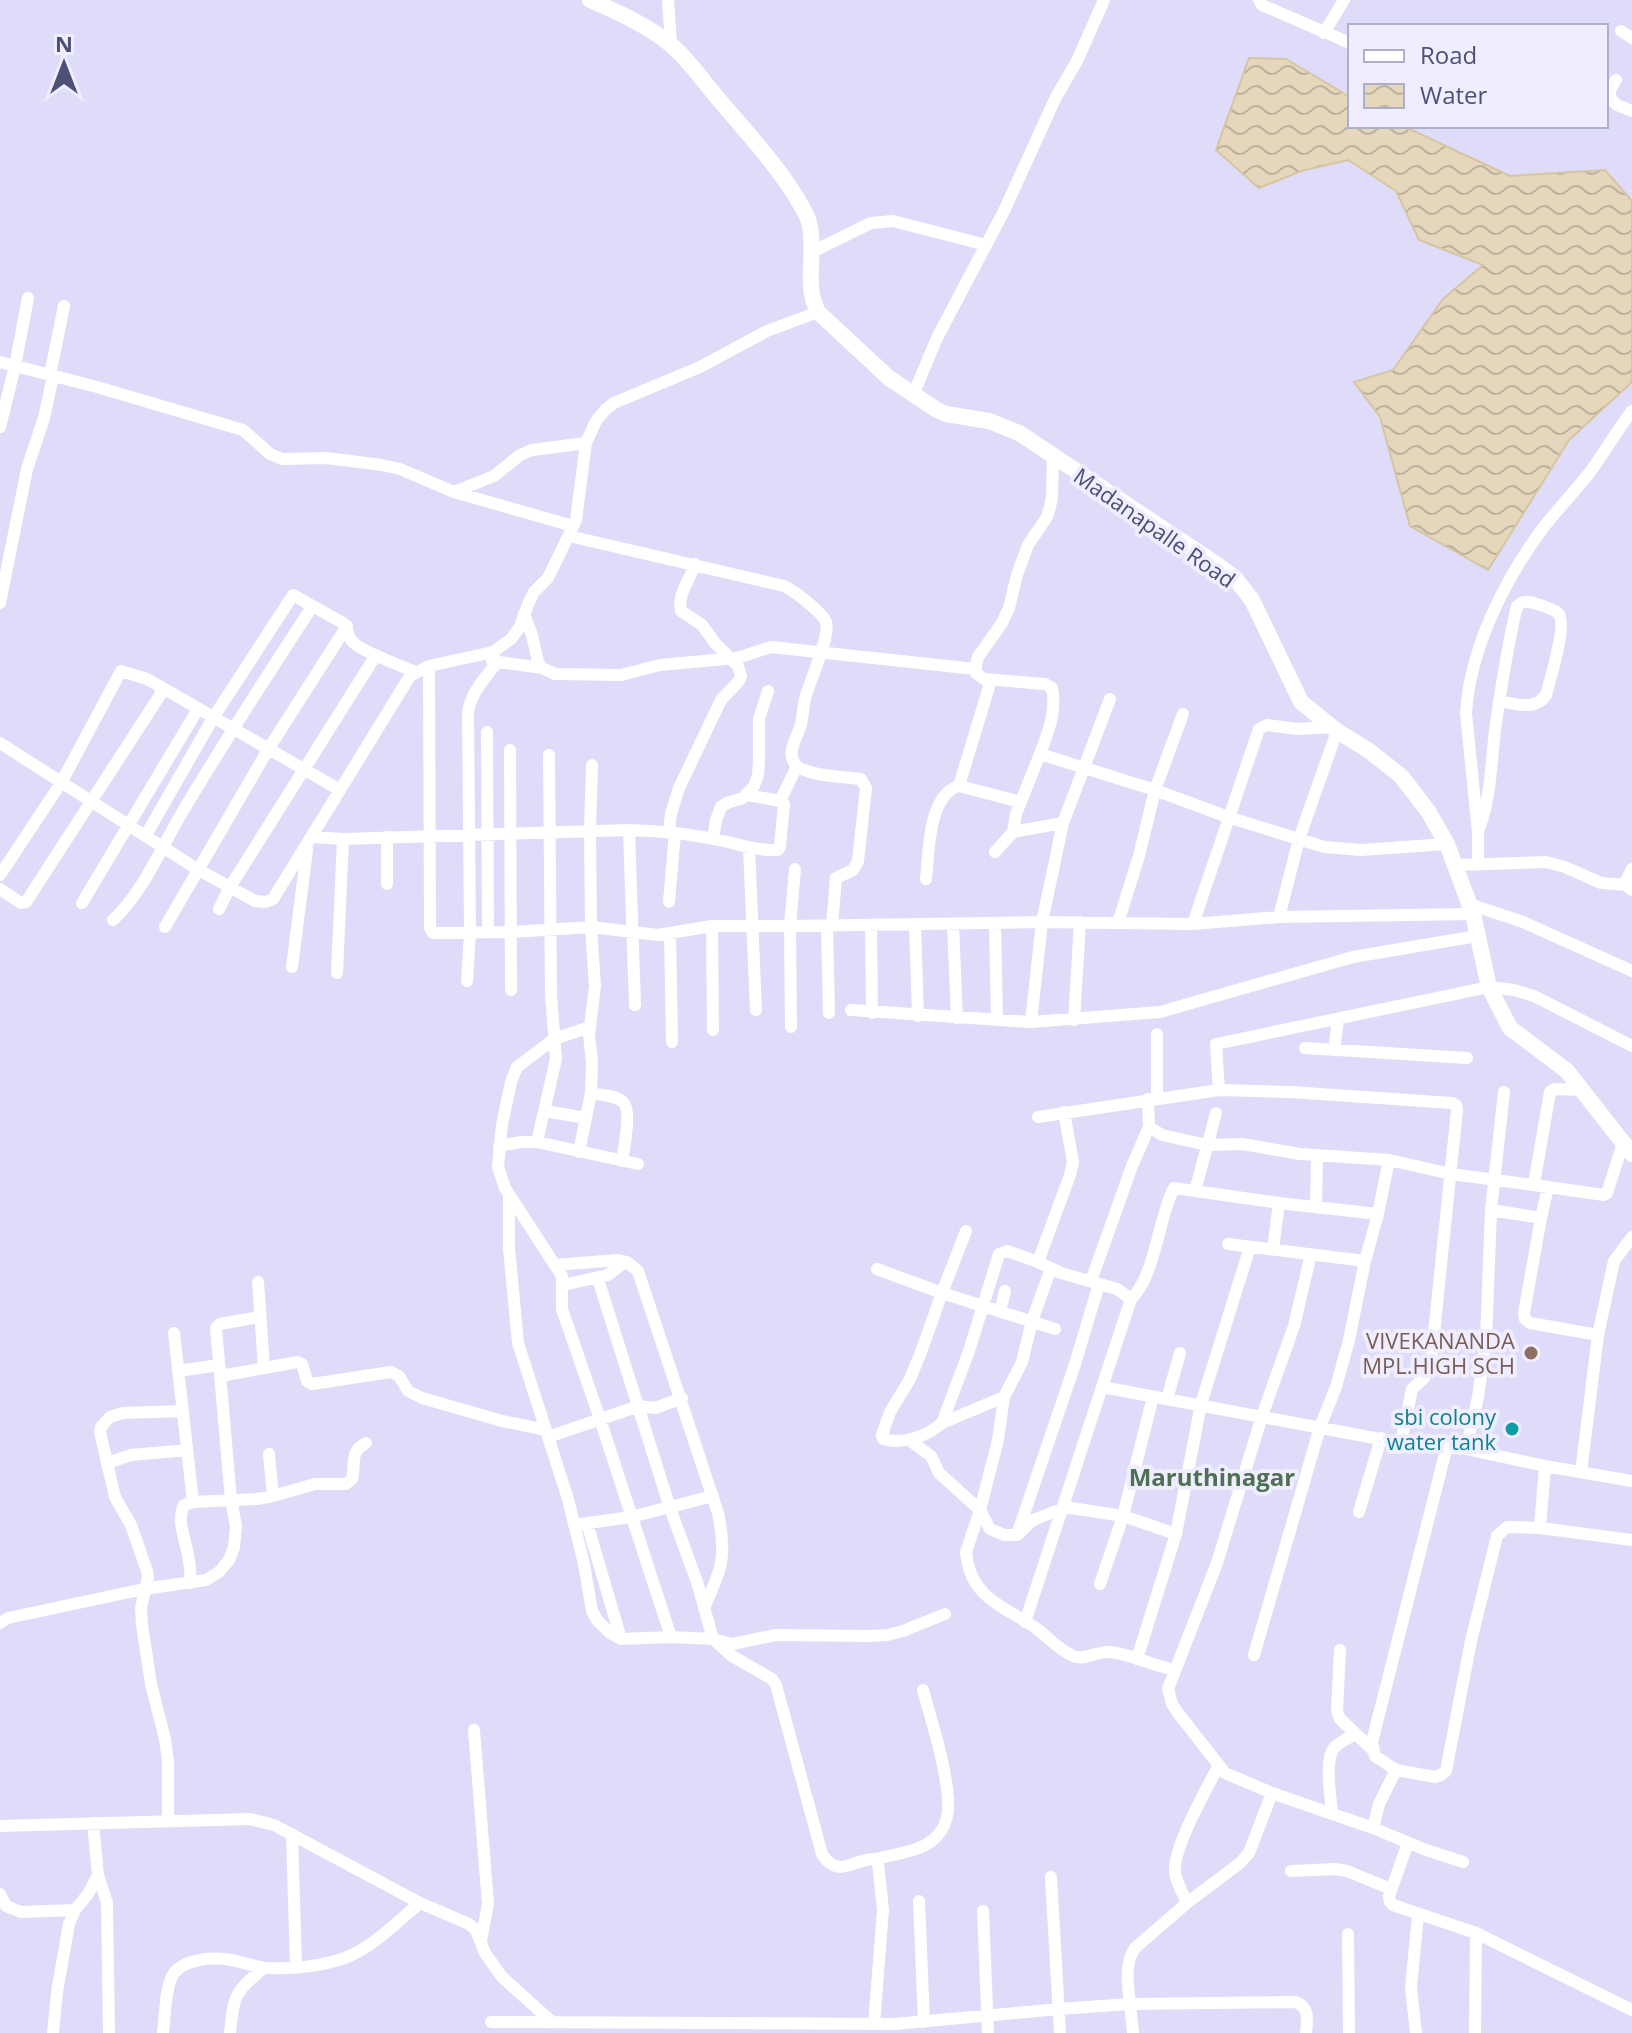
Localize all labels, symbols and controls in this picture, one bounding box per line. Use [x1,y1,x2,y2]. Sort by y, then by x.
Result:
north arrow [24,24,104,104]
legend [1348,24,1608,128]
text: N [55,28,73,58]
text: Road [1420,38,1477,71]
text: Water [1420,78,1488,111]
street label: Madanapalle Road [1068,460,1242,594]
place label: VIVEKANANDA MPL.HIGH SCH [1362,1325,1515,1380]
marker: VIVEKANANDA MPL.HIGH SCH [1522,1344,1540,1362]
place label: sbi colony water tank [1387,1401,1497,1456]
marker: sbi colony water tank [1503,1420,1521,1438]
district label: Maruthinagar [1129,1460,1295,1493]

